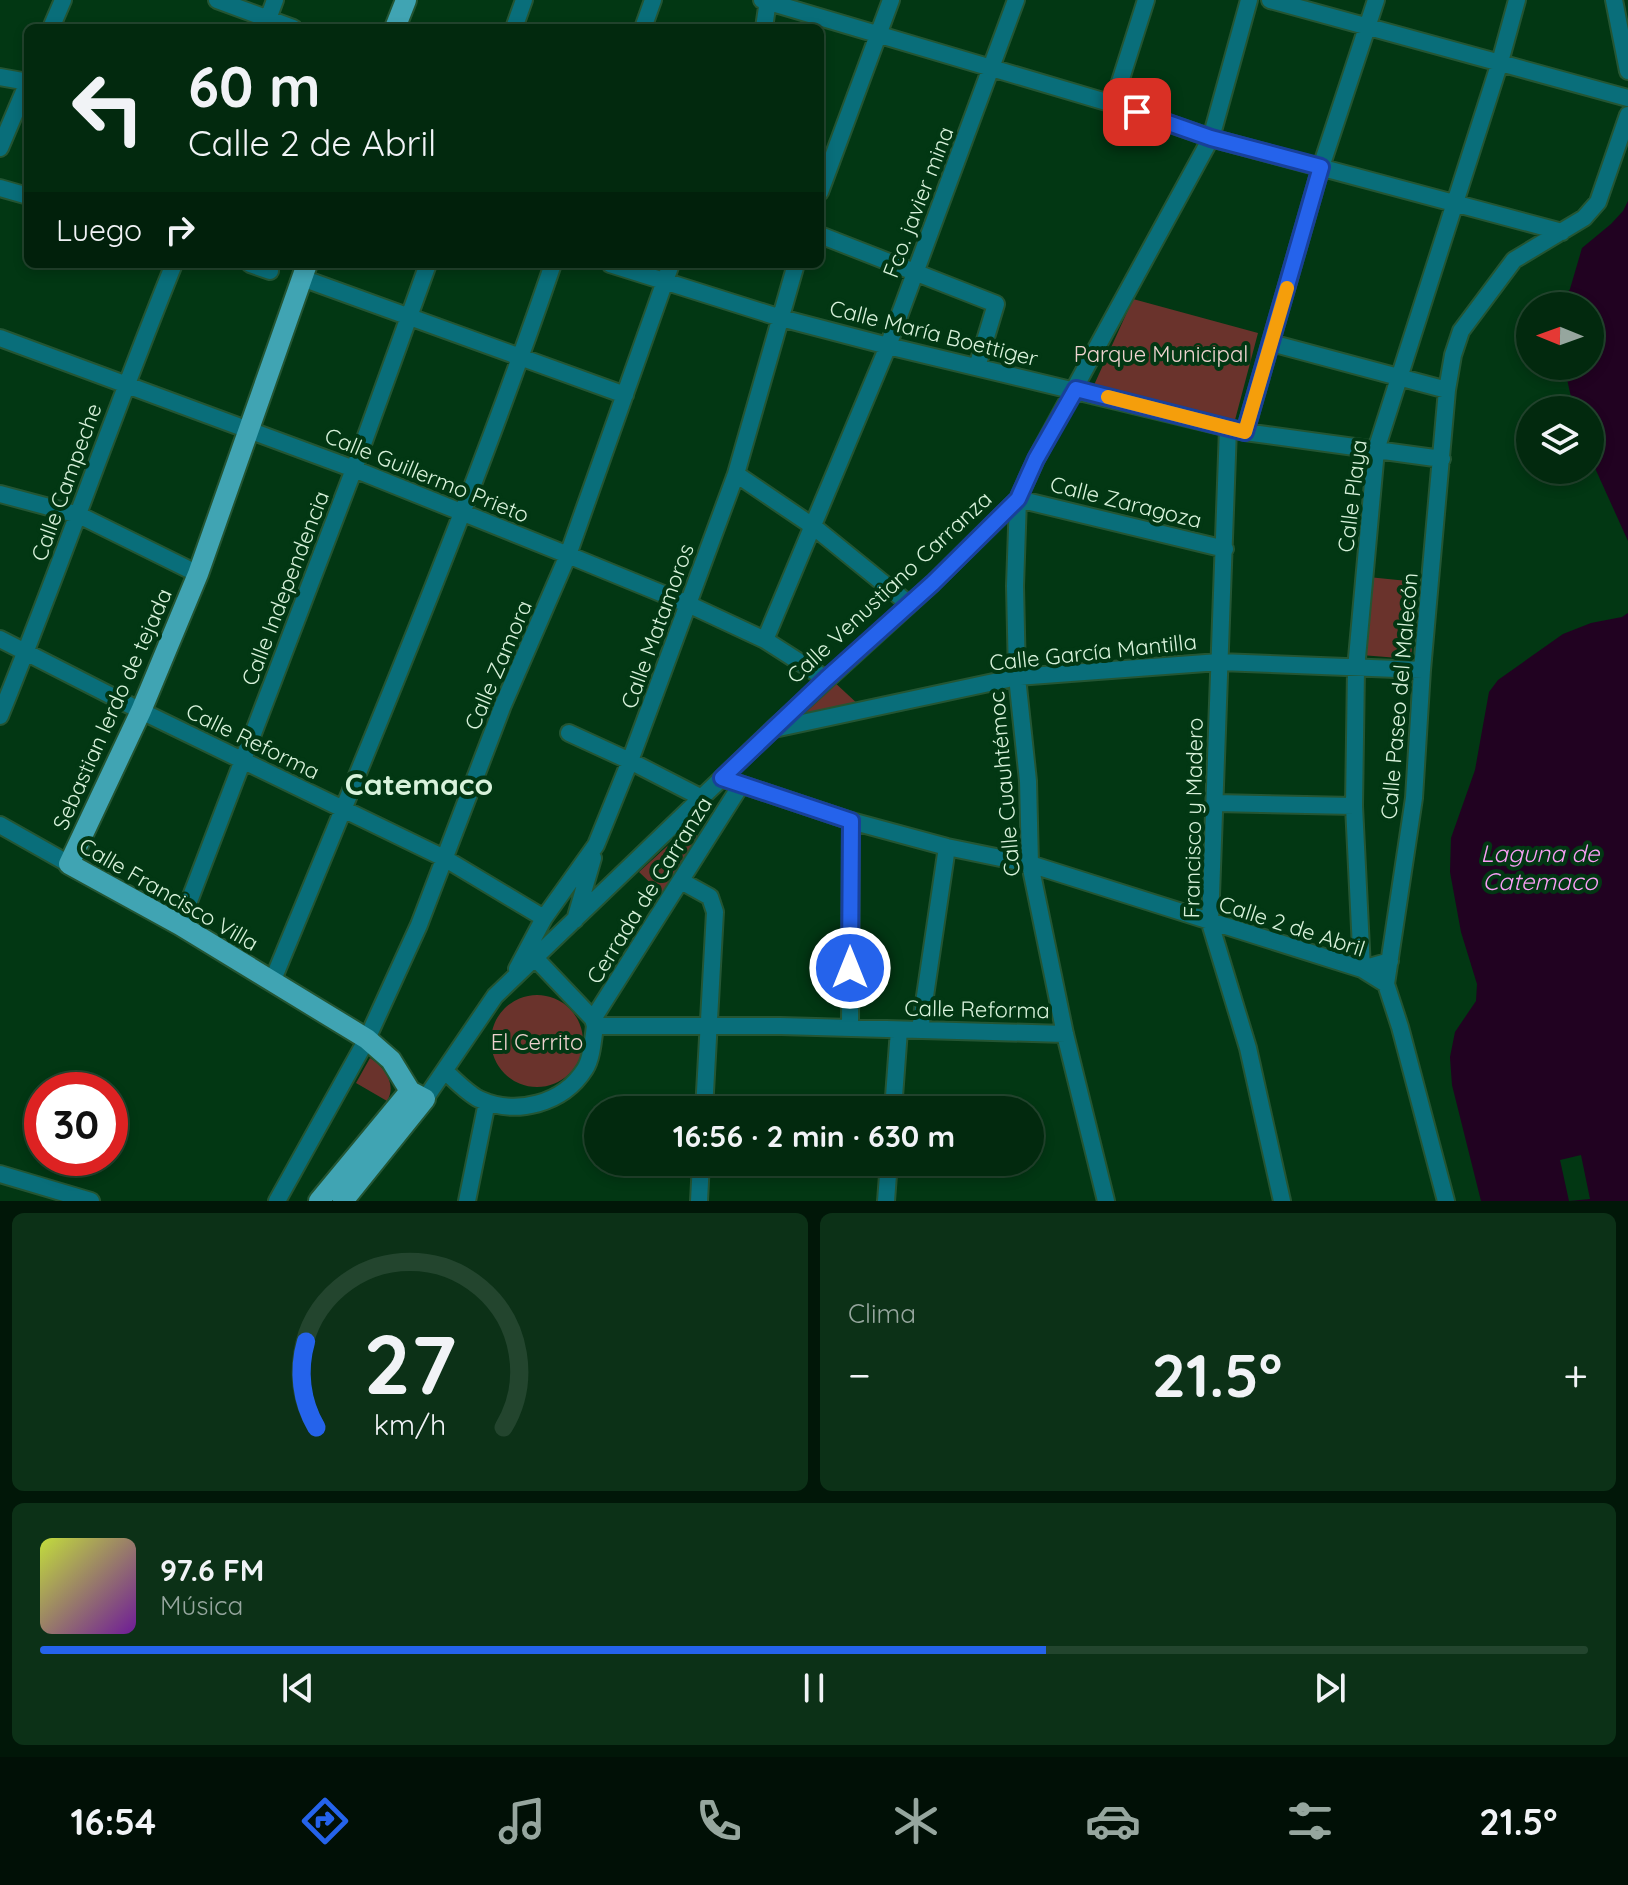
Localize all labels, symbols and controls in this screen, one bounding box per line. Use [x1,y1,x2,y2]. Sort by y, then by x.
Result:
text: 60 m [188,51,321,121]
icon: left [56,56,160,160]
pin [1103,78,1171,146]
icon: arrive [1115,90,1159,134]
text: Calle 2 de Abril [188,120,436,165]
street label: Fco. javier mina [876,122,960,282]
icon: right [158,208,202,252]
text: Luego [56,211,142,249]
north arrow [1516,292,1604,380]
map controls [1516,292,1604,484]
street label: Calle María Boettiger [827,294,1042,373]
park label: Parque Municipal [1074,340,1248,368]
button: layers [1516,396,1604,484]
street label: Calle Campeche [24,399,108,565]
street label: Calle Guillermo Prieto [321,421,533,529]
street label: Calle Playa [1331,438,1373,554]
street label: Calle Zaragoza [1047,470,1205,534]
street label: Calle Venustiano Carranza [781,485,997,689]
street label: Calle Independencia [235,487,335,689]
street label: Calle Matamoros [614,540,700,712]
street label: Calle Paseo del Malecón [1374,572,1424,820]
street label: Sebastian lerdo de tejada [46,584,178,834]
street label: Calle Zamora [458,596,538,734]
street label: Calle García Mantilla [988,627,1198,677]
street label: Calle Cuauhtémoc [982,690,1026,878]
street label: Calle Reforma [182,697,324,785]
street label: Francisco y Madero [1177,717,1209,919]
district label: Catemaco [345,765,493,803]
street label: Cerrada de Carranza [580,791,718,989]
street label: Calle Francisco Villa [74,831,264,957]
water label: Laguna de Catemaco [1481,838,1601,896]
street label: Calle 2 de Abril [1215,889,1369,963]
position arrow [808,926,892,1010]
street label: Calle Reforma [904,994,1050,1024]
park label: El Cerrito [491,1028,583,1056]
speed limit sign: 30 [24,1072,128,1176]
text: 16:56 · 2 min · 630 m [673,1117,955,1155]
text: Clima [848,1297,916,1330]
text: 27 [363,1311,457,1415]
text: 21.5° [1152,1337,1282,1412]
text: − [848,1347,871,1402]
text: + [1563,1347,1588,1402]
text: km/h [374,1406,446,1442]
text: 97.6 FM [160,1551,264,1589]
text: Música [160,1589,243,1622]
icon: previous [276,1666,320,1710]
icon: pause [792,1666,836,1710]
icon: next [1308,1666,1352,1710]
icon: directions [297,1793,353,1849]
icon: music [494,1793,550,1849]
icon: phone [691,1793,747,1849]
icon: climate [888,1793,944,1849]
icon: car [1085,1793,1141,1849]
icon: filters [1282,1793,1338,1849]
text: 16:54 [71,1799,156,1844]
text: 21.5° [1479,1799,1558,1844]

